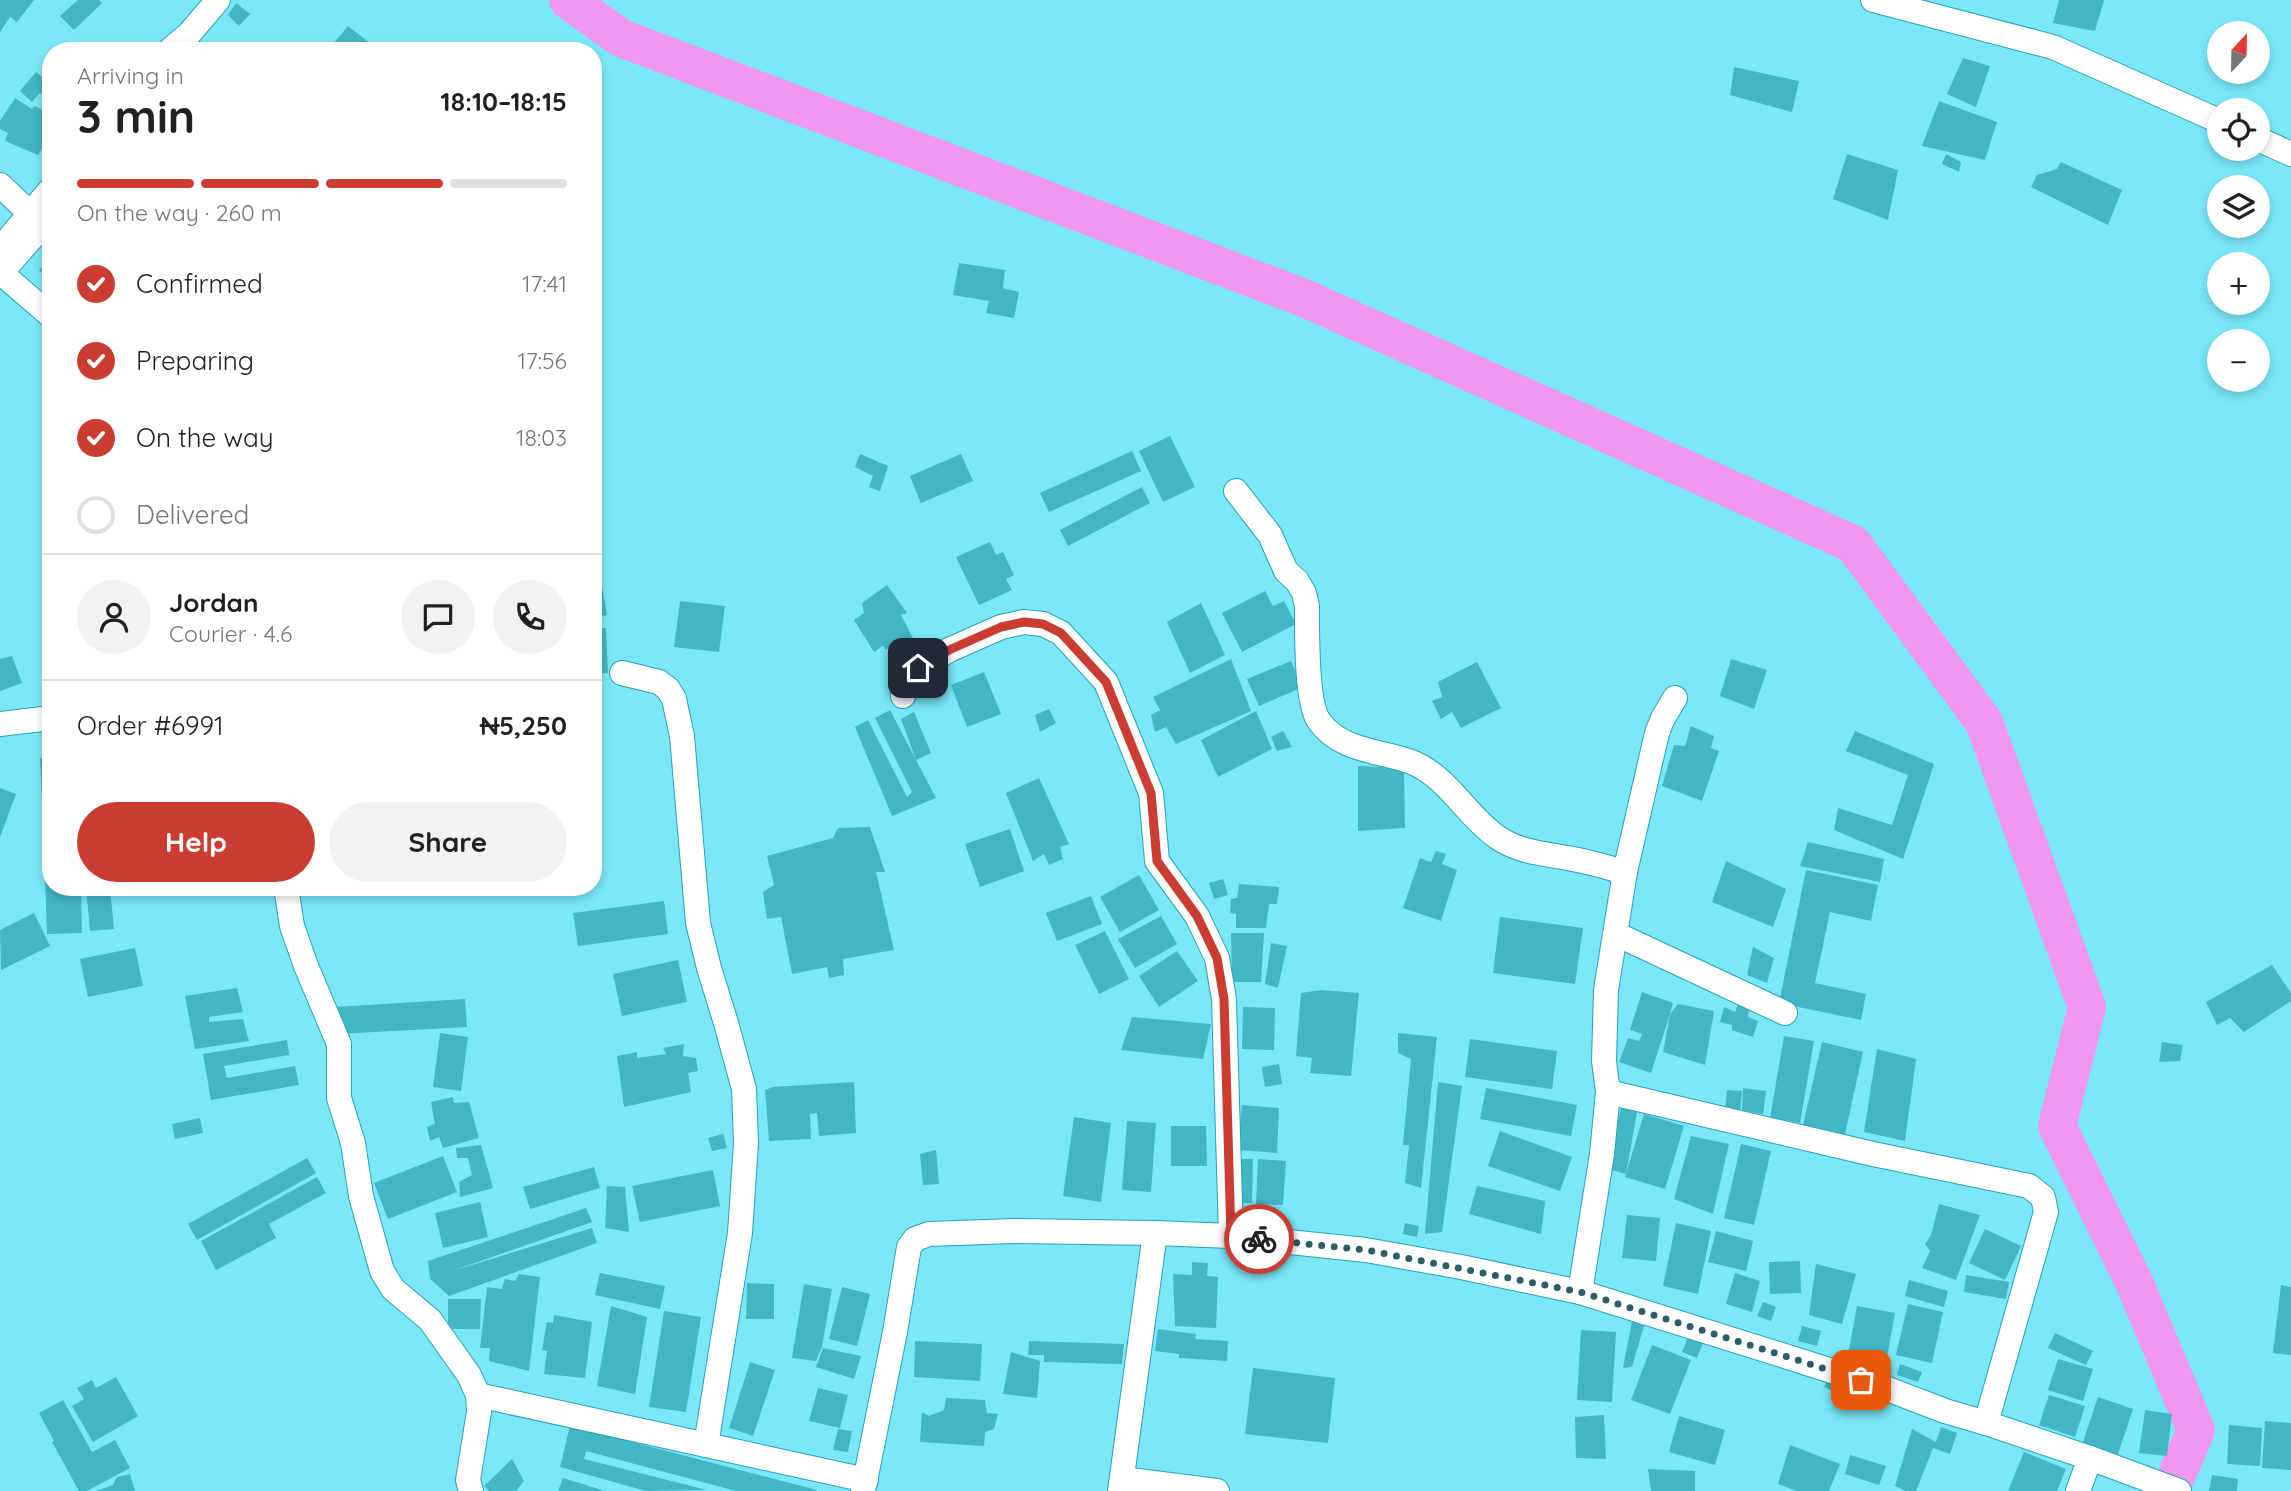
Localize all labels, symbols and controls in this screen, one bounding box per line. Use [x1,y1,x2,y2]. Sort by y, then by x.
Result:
north arrow [2207,21,2270,84]
map controls [2207,21,2270,392]
text: Arriving in [77,61,184,90]
text: 18:10–18:15 [441,85,567,118]
text: 3 min [77,87,195,145]
button: locate [2207,98,2270,161]
button: layers [2207,175,2270,238]
text: On the way · 260 m [77,198,282,227]
button: + [2207,252,2270,315]
icon: check [77,265,115,303]
text: Confirmed [136,267,263,300]
text: 17:41 [522,269,567,298]
button: − [2207,329,2270,392]
icon: check [77,342,115,380]
text: Preparing [136,344,254,377]
text: 17:56 [517,346,567,375]
icon: check [77,419,115,457]
text: On the way [136,421,274,454]
text: 18:03 [516,423,567,452]
text: Delivered [136,498,249,531]
button: person [77,580,151,654]
button: chat [401,580,475,654]
button: phone [493,580,567,654]
text: Jordan [169,586,258,619]
text: Courier · 4.6 [169,619,292,648]
pin [888,638,948,698]
icon: home [899,649,937,687]
text: Order #6991 [77,709,224,742]
text: ₦5,250 [480,709,567,742]
button: Help [77,802,315,882]
button: Share [329,802,567,882]
courier [1224,1204,1294,1274]
icon: bike [1240,1220,1278,1258]
pin [1831,1350,1891,1410]
icon: bag [1842,1361,1880,1399]

